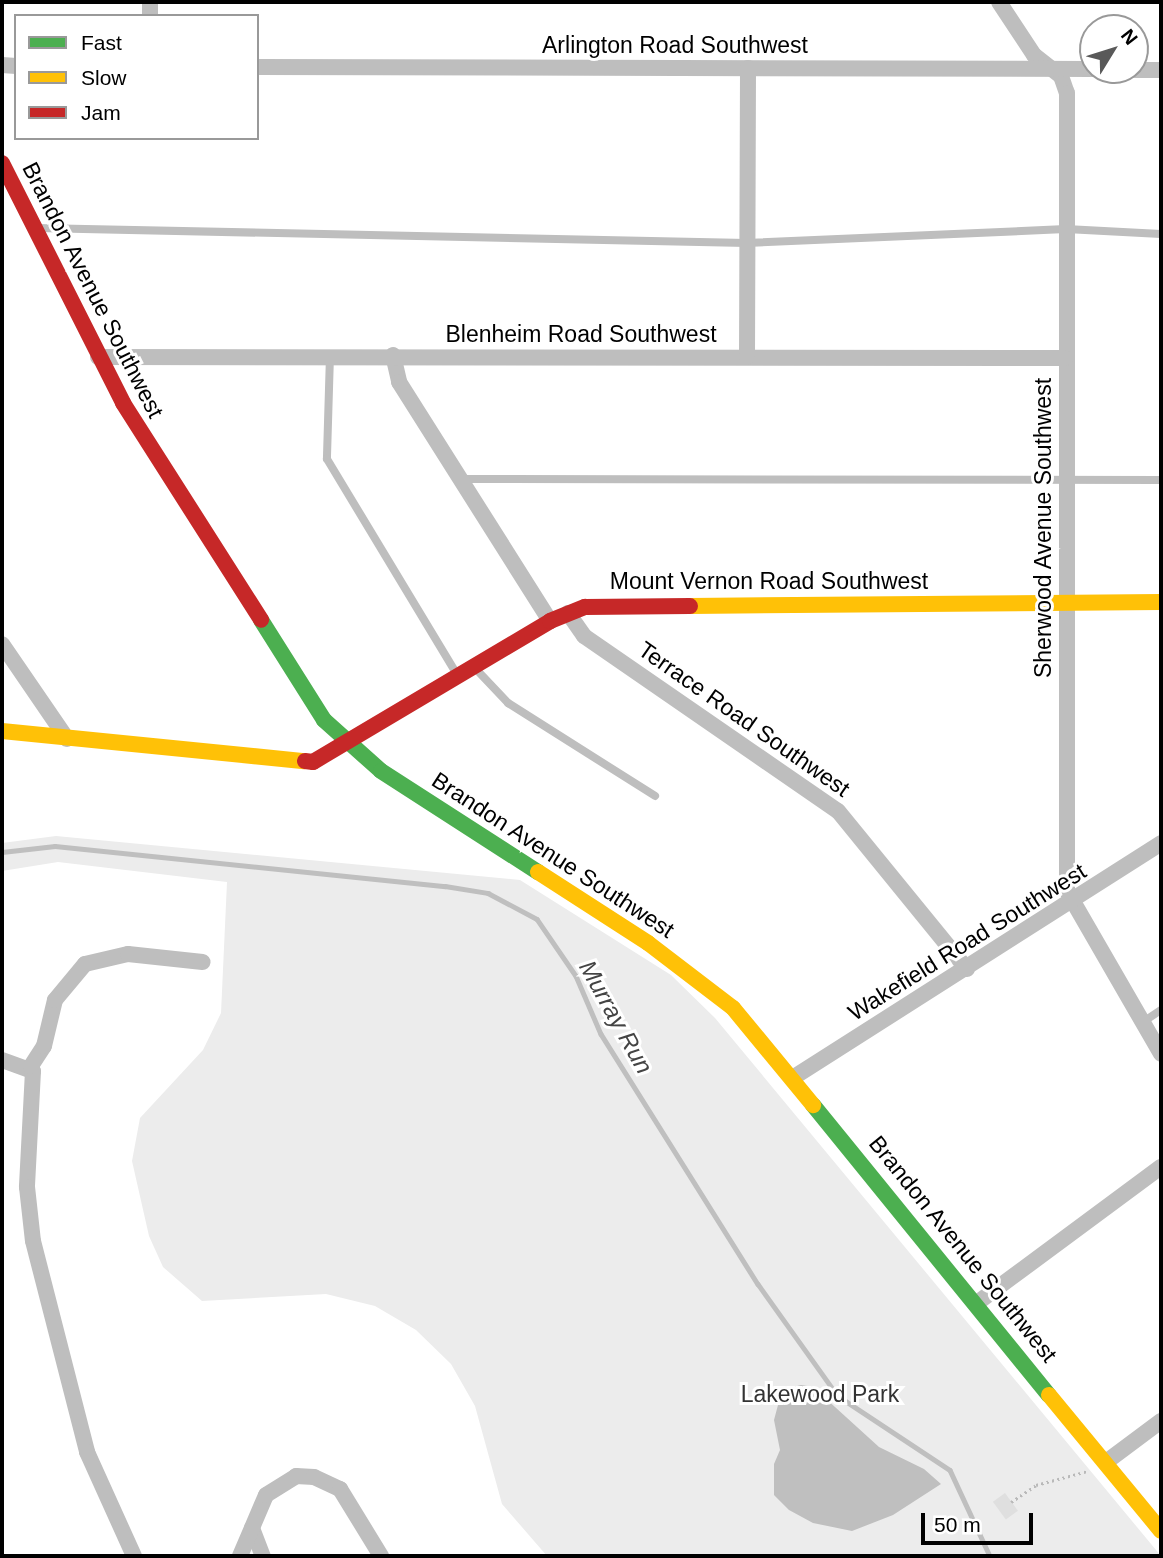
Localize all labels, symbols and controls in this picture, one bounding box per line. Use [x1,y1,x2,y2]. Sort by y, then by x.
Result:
legend [14,14,259,140]
north arrow [1079,14,1149,84]
text: N [1117,25,1142,49]
text: Fast [81,31,122,54]
street label: Arlington Road Southwest [542,31,808,59]
text: Slow [81,66,127,89]
text: Jam [81,101,121,124]
street label: Brandon Avenue Southwest [16,157,170,423]
street label: Blenheim Road Southwest [445,320,717,348]
street label: Sherwood Avenue Southwest [1029,377,1057,679]
street label: Mount Vernon Road Southwest [610,567,928,595]
street label: Terrace Road Southwest [633,635,855,803]
street label: Brandon Avenue Southwest [426,766,680,944]
street label: Wakefield Road Southwest [843,857,1091,1027]
water label: Murray Run [573,955,659,1079]
street label: Brandon Avenue Southwest [863,1130,1063,1368]
park label: Lakewood Park [741,1380,899,1408]
scale bar [925,1498,1037,1542]
text: 50 m [934,1513,981,1536]

